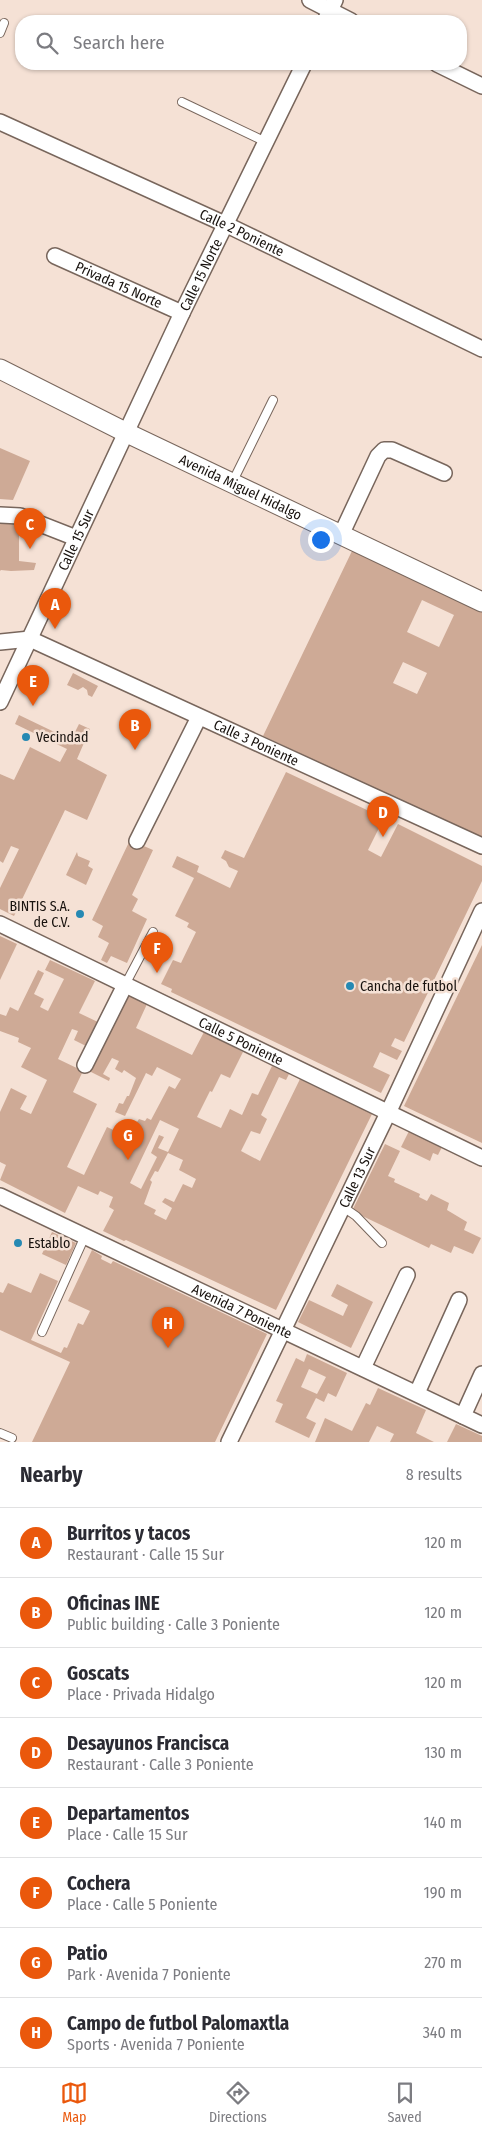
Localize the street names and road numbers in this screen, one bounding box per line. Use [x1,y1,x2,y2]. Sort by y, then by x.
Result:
street label: Calle 2 Poniente [197,205,287,260]
street label: Calle 15 Norte [176,236,226,314]
street label: Privada 15 Norte [73,258,165,312]
street label: Avenida Miguel Hidalgo [176,451,305,524]
street label: Calle 15 Sur [54,506,98,573]
street label: Calle 3 Poniente [211,716,302,769]
street label: Calle 5 Poniente [196,1013,286,1069]
street label: Calle 13 Sur [335,1144,379,1210]
street label: Avenida 7 Poniente [189,1280,295,1342]

